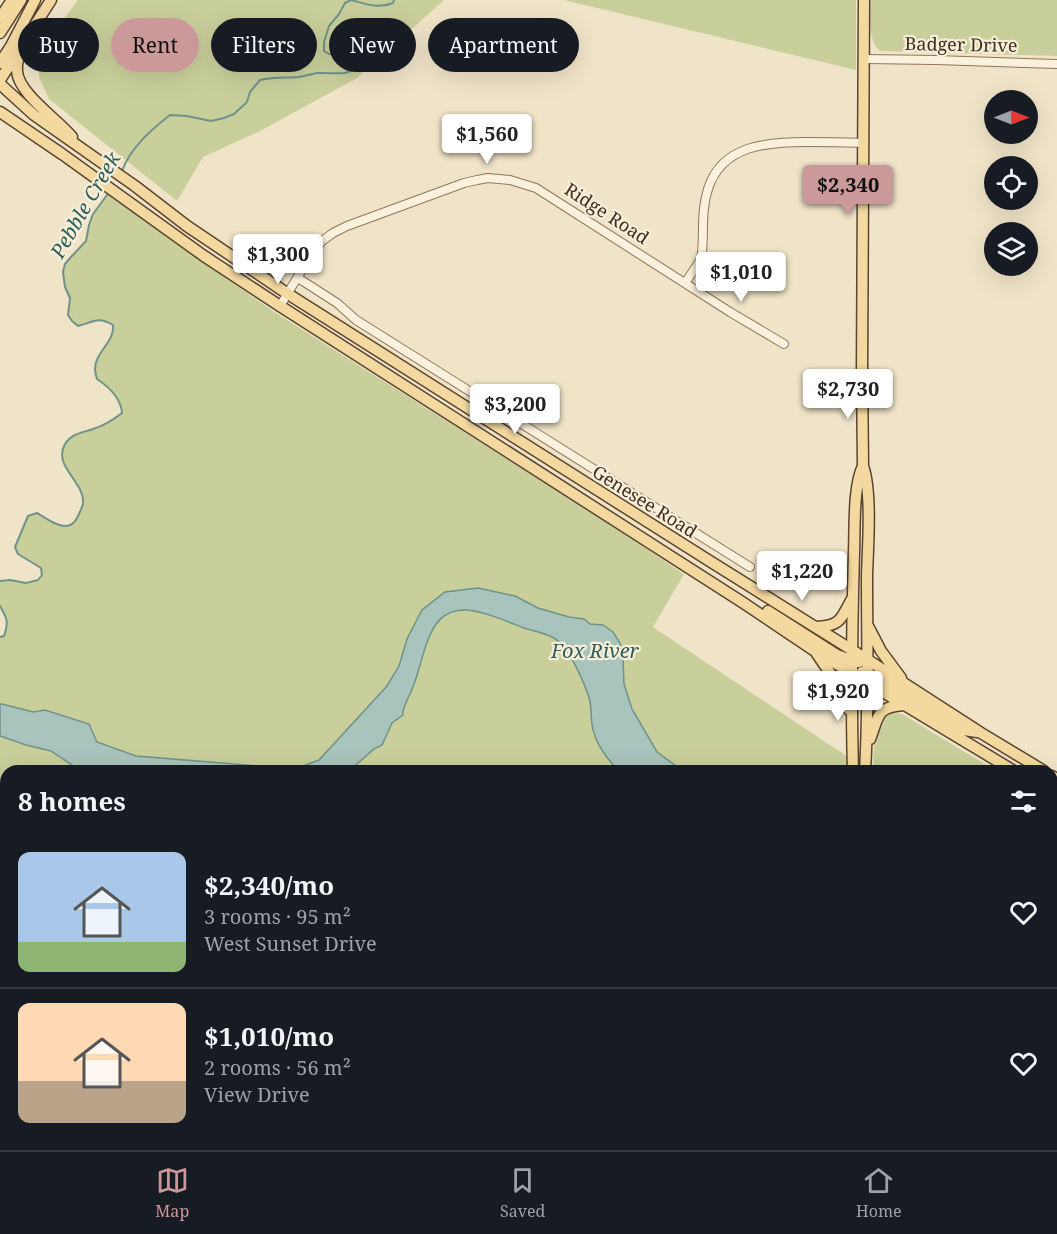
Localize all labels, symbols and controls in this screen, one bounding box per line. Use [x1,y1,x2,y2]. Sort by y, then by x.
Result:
chip: Buy [18,18,99,72]
chip: Rent [111,18,199,72]
chip: Filters [211,18,317,72]
chip: New [329,18,416,72]
chip: Apartment [428,18,579,72]
street label: Badger Drive [904,31,1018,57]
north arrow [984,90,1038,144]
map controls [984,90,1038,276]
pin: $1,560 [438,114,536,165]
text: $1,560 [456,120,518,147]
water label: Pebble Creek [43,146,127,264]
button: locate [984,156,1038,210]
pin: $2,340 [799,165,897,216]
text: $2,340 [817,171,879,198]
street label: Ridge Road [560,177,654,249]
button: layers [984,222,1038,276]
pin: $1,300 [229,234,327,285]
text: $1,300 [247,240,309,267]
pin: $1,010 [692,252,790,303]
text: $1,010 [710,258,772,285]
pin: $2,730 [799,369,897,420]
text: $2,730 [817,375,879,402]
pin: $3,200 [466,384,564,435]
text: $3,200 [484,390,546,417]
street label: Genesee Road [588,459,702,543]
pin: $1,220 [753,551,851,602]
text: $1,220 [771,557,833,584]
water label: Fox River [550,637,640,664]
pin: $1,920 [789,671,887,722]
text: $1,920 [807,677,869,704]
text: 8 homes [18,783,126,819]
icon: filters [1007,785,1040,818]
text: $2,340/mo [204,867,334,903]
icon: home [66,876,138,948]
icon: heart [1007,896,1040,929]
text: 3 rooms · 95 m² [204,903,351,930]
text: West Sunset Drive [204,930,377,957]
text: $1,010/mo [204,1018,334,1054]
icon: home [66,1027,138,1099]
icon: heart [1007,1047,1040,1080]
text: 2 rooms · 56 m² [204,1054,351,1081]
text: View Drive [204,1081,310,1108]
tab: Map [155,1164,189,1222]
tab: Saved [500,1164,545,1222]
tab: Home [856,1164,902,1222]

